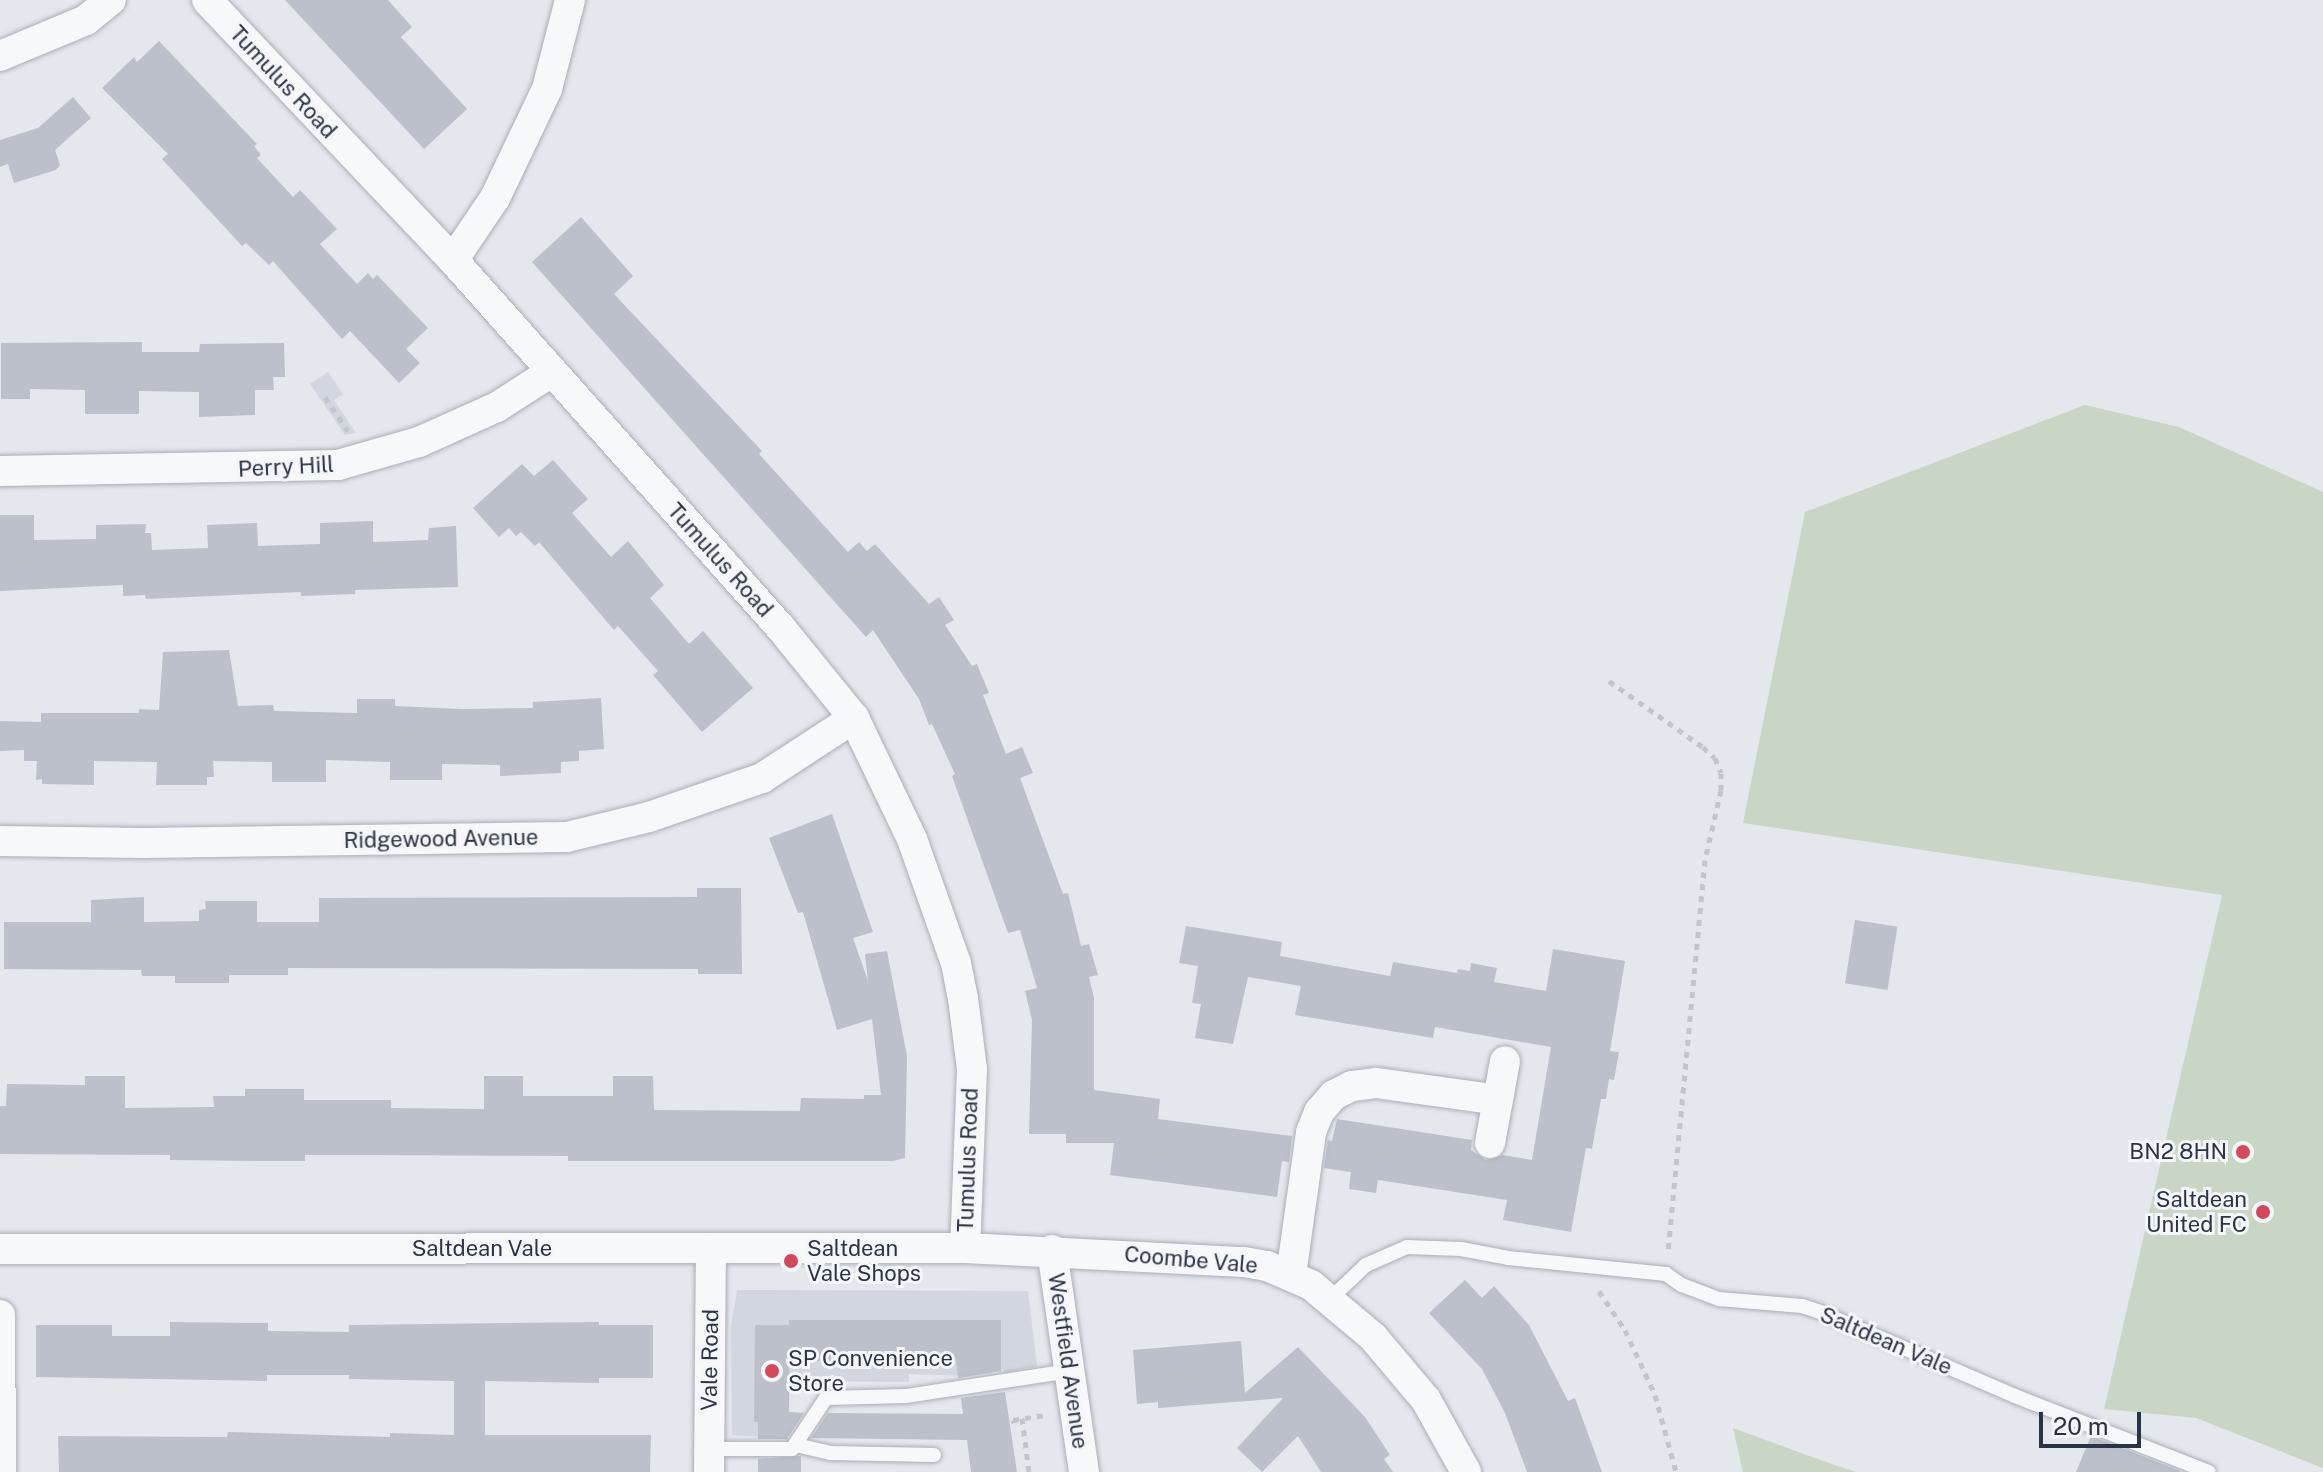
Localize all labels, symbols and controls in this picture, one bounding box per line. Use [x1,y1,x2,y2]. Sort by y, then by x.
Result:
street label: Tumulus Road [224,20,342,144]
street label: Perry Hill [237,451,335,483]
street label: Tumulus Road [662,498,778,622]
street label: Ridgewood Avenue [343,824,539,854]
street label: Tumulus Road [952,1087,984,1233]
place label: BN2 8HN [2129,1139,2227,1165]
marker: BN2 8HN [2234,1143,2252,1161]
place label: Saltdean United FC [2146,1186,2247,1238]
marker: Saltdean United FC [2254,1203,2272,1221]
place label: Saltdean Vale Shops [807,1235,921,1286]
street label: Saltdean Vale [411,1236,553,1262]
street label: Coombe Vale [1123,1241,1259,1279]
marker: Saltdean Vale Shops [782,1252,800,1270]
street label: Westfield Avenue [1043,1271,1093,1451]
street label: Saltdean Vale [1816,1301,1956,1381]
street label: Vale Road [696,1309,724,1411]
place label: SP Convenience Store [788,1345,953,1396]
marker: SP Convenience Store [763,1362,781,1380]
scale bar [2043,1396,2145,1446]
text: 20 m [2053,1412,2109,1440]

